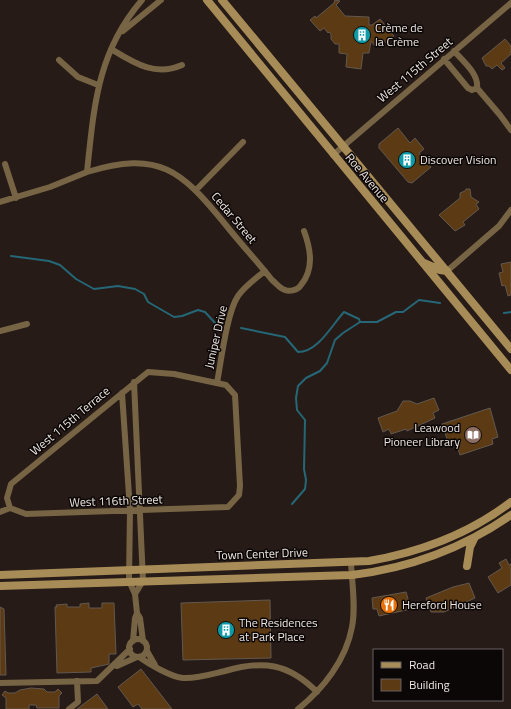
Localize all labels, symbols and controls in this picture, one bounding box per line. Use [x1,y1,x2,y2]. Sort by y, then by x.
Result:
place label: Crème de la Crème [375,18,423,51]
building icon: Crème de la Crème [352,25,372,45]
street label: West 115th Street [373,32,457,107]
street label: Roe Avenue [341,149,394,207]
building icon: Discover Vision [397,150,417,170]
place label: Discover Vision [420,150,496,169]
street label: Cedar Street [207,188,262,248]
street label: Juniper Drive [199,303,232,370]
street label: West 115th Terrace [26,381,114,460]
place label: Leawood Pioneer Library [384,418,460,451]
library icon: Leawood Pioneer Library [463,425,483,445]
street label: West 116th Street [69,489,164,512]
street label: Town Center Drive [216,542,308,565]
restaurant icon: Hereford House [379,595,399,615]
place label: Hereford House [402,595,482,614]
place label: The Residences at Park Place [239,613,318,646]
building icon: The Residences at Park Place [216,620,236,640]
legend [373,649,503,701]
text: Road [409,655,435,674]
text: Building [409,675,450,694]

